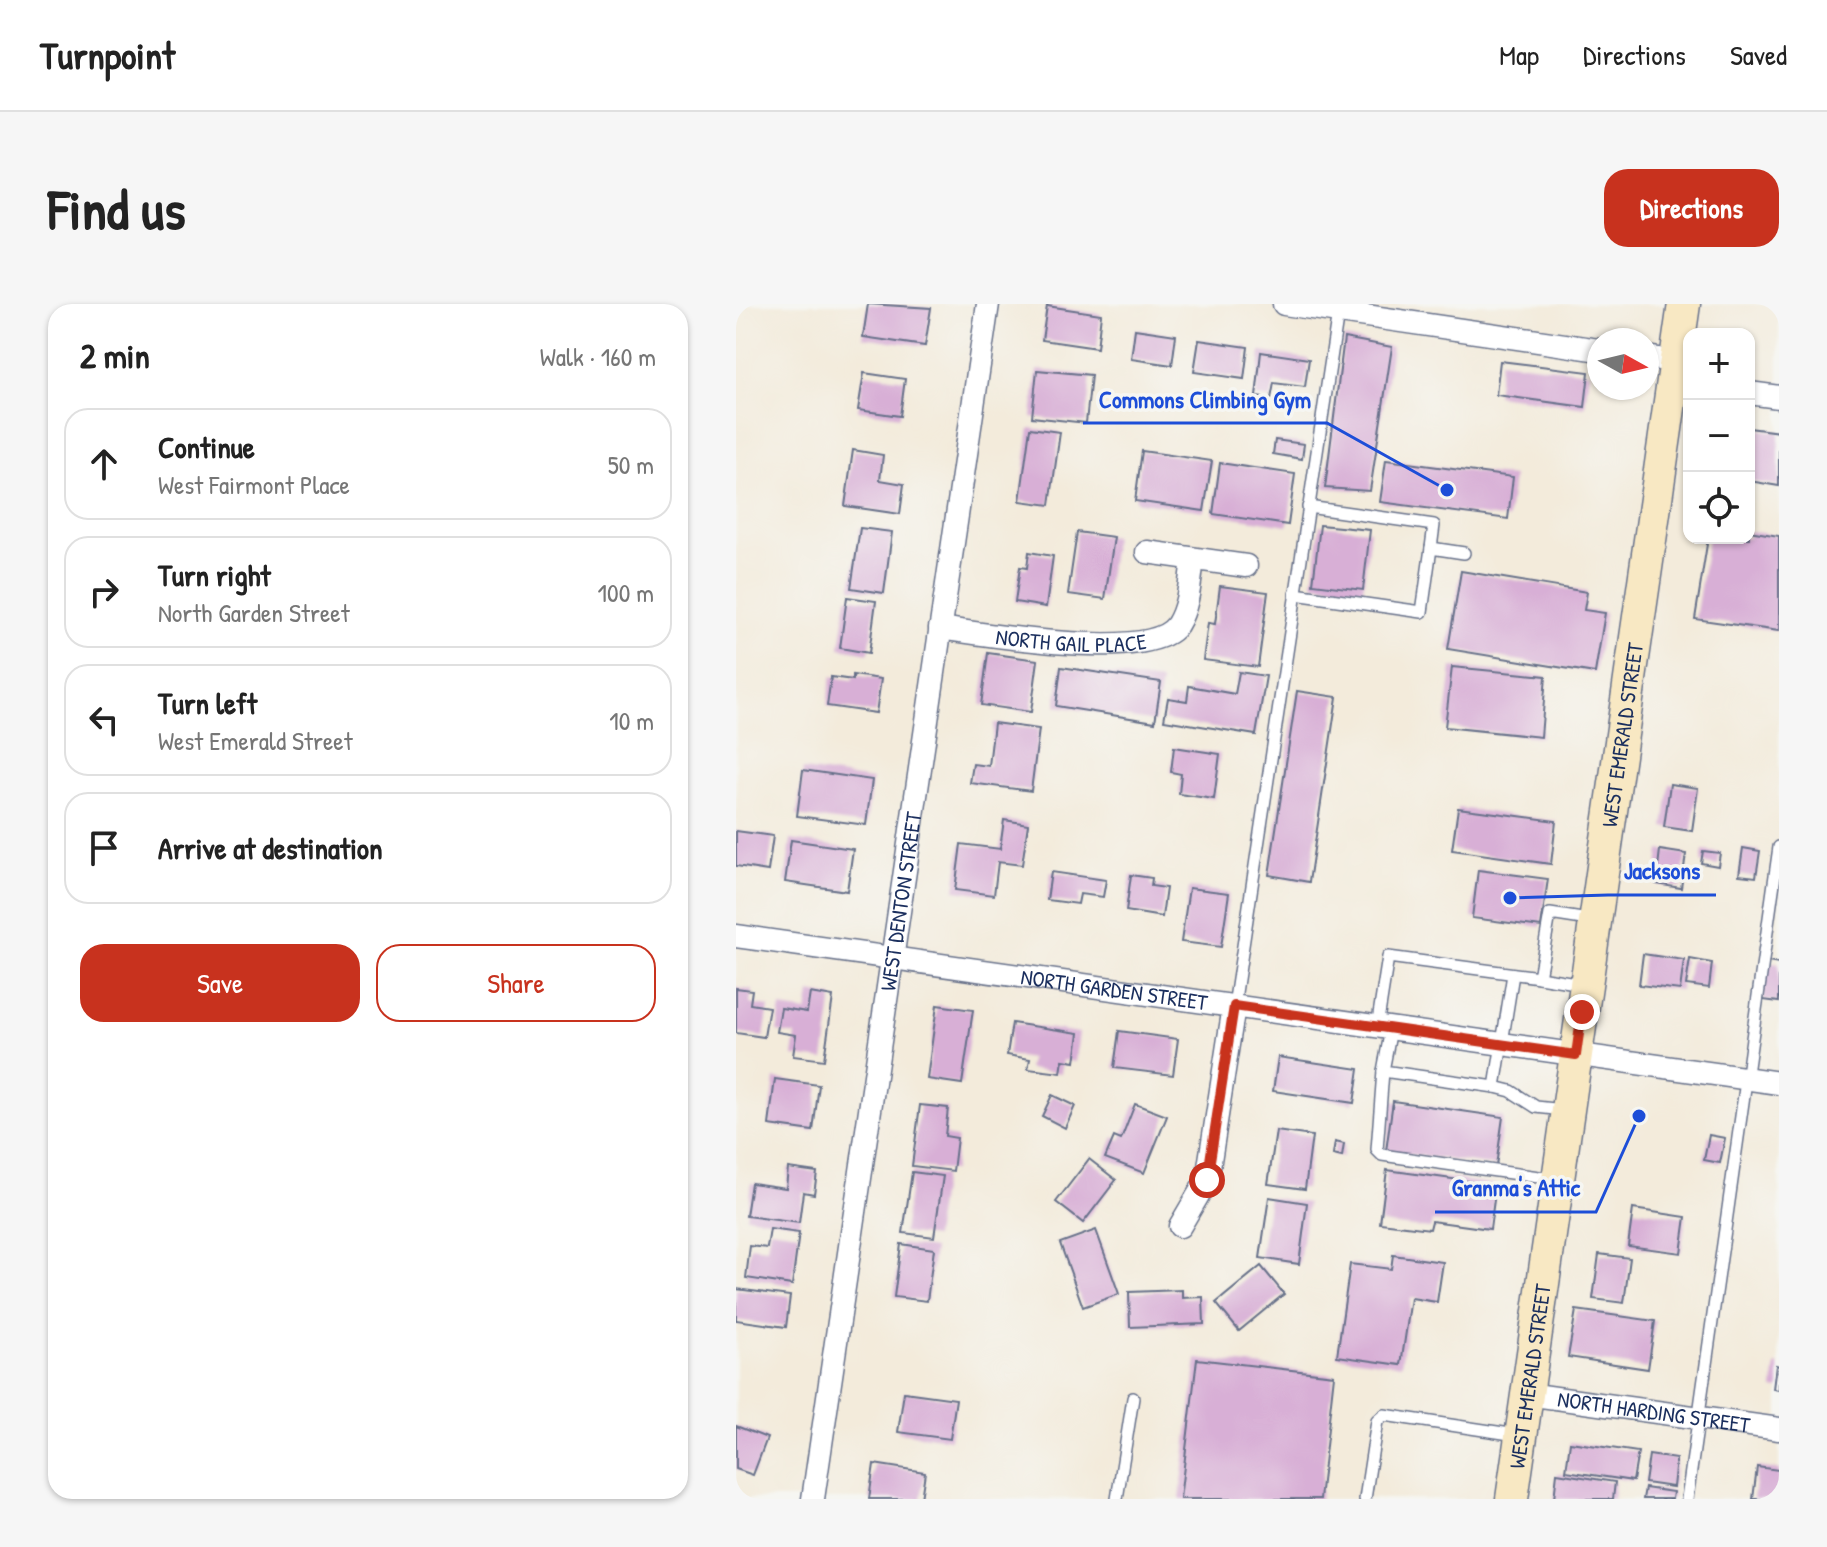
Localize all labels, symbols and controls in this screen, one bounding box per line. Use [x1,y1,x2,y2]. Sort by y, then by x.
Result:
text: Turnpoint [40,29,175,81]
text: Map [1499,36,1539,74]
text: Directions [1583,36,1686,74]
text: Saved [1730,36,1787,74]
button: Directions [1604,169,1779,247]
text: Find us [48,171,186,246]
north arrow [1587,328,1659,400]
map controls [1683,328,1755,544]
button: + [1683,328,1755,400]
text: 2 min [80,333,150,379]
text: Walk · 160 m [540,339,656,374]
callout: Commons Climbing Gym [1083,375,1327,423]
text: Commons Climbing Gym [1099,383,1311,416]
button: − [1683,400,1755,472]
text: Continue [158,427,255,467]
icon: ahead [82,442,126,486]
text: 50 m [608,447,654,482]
text: West Fairmont Place [158,467,350,502]
button: locate [1683,472,1755,544]
text: Turn right [158,555,271,595]
icon: right [82,570,126,614]
text: 100 m [598,575,654,610]
text: North Garden Street [158,595,350,630]
street label: NORTH GAIL PLACE [994,621,1149,659]
street label: WEST EMERALD STREET [1594,640,1650,829]
text: Turn left [158,683,257,723]
icon: left [82,698,126,742]
text: 10 m [609,703,654,738]
text: West Emerald Street [158,723,353,758]
street label: WEST DENTON STREET [873,809,929,993]
icon: arrive [82,826,126,870]
text: Arrive at destination [158,828,383,868]
callout: Jacksons [1608,847,1716,895]
text: Jacksons [1624,854,1700,886]
button: Save [80,944,360,1022]
button: Share [376,944,656,1022]
street label: NORTH GARDEN STREET [1019,961,1210,1017]
route end [1564,994,1600,1030]
route start [1189,1162,1225,1198]
callout: Granma's Attic [1435,1164,1596,1212]
text: Granma's Attic [1452,1171,1581,1203]
street label: WEST EMERALD STREET [1502,1281,1558,1470]
street label: NORTH HARDING STREET [1556,1383,1753,1440]

